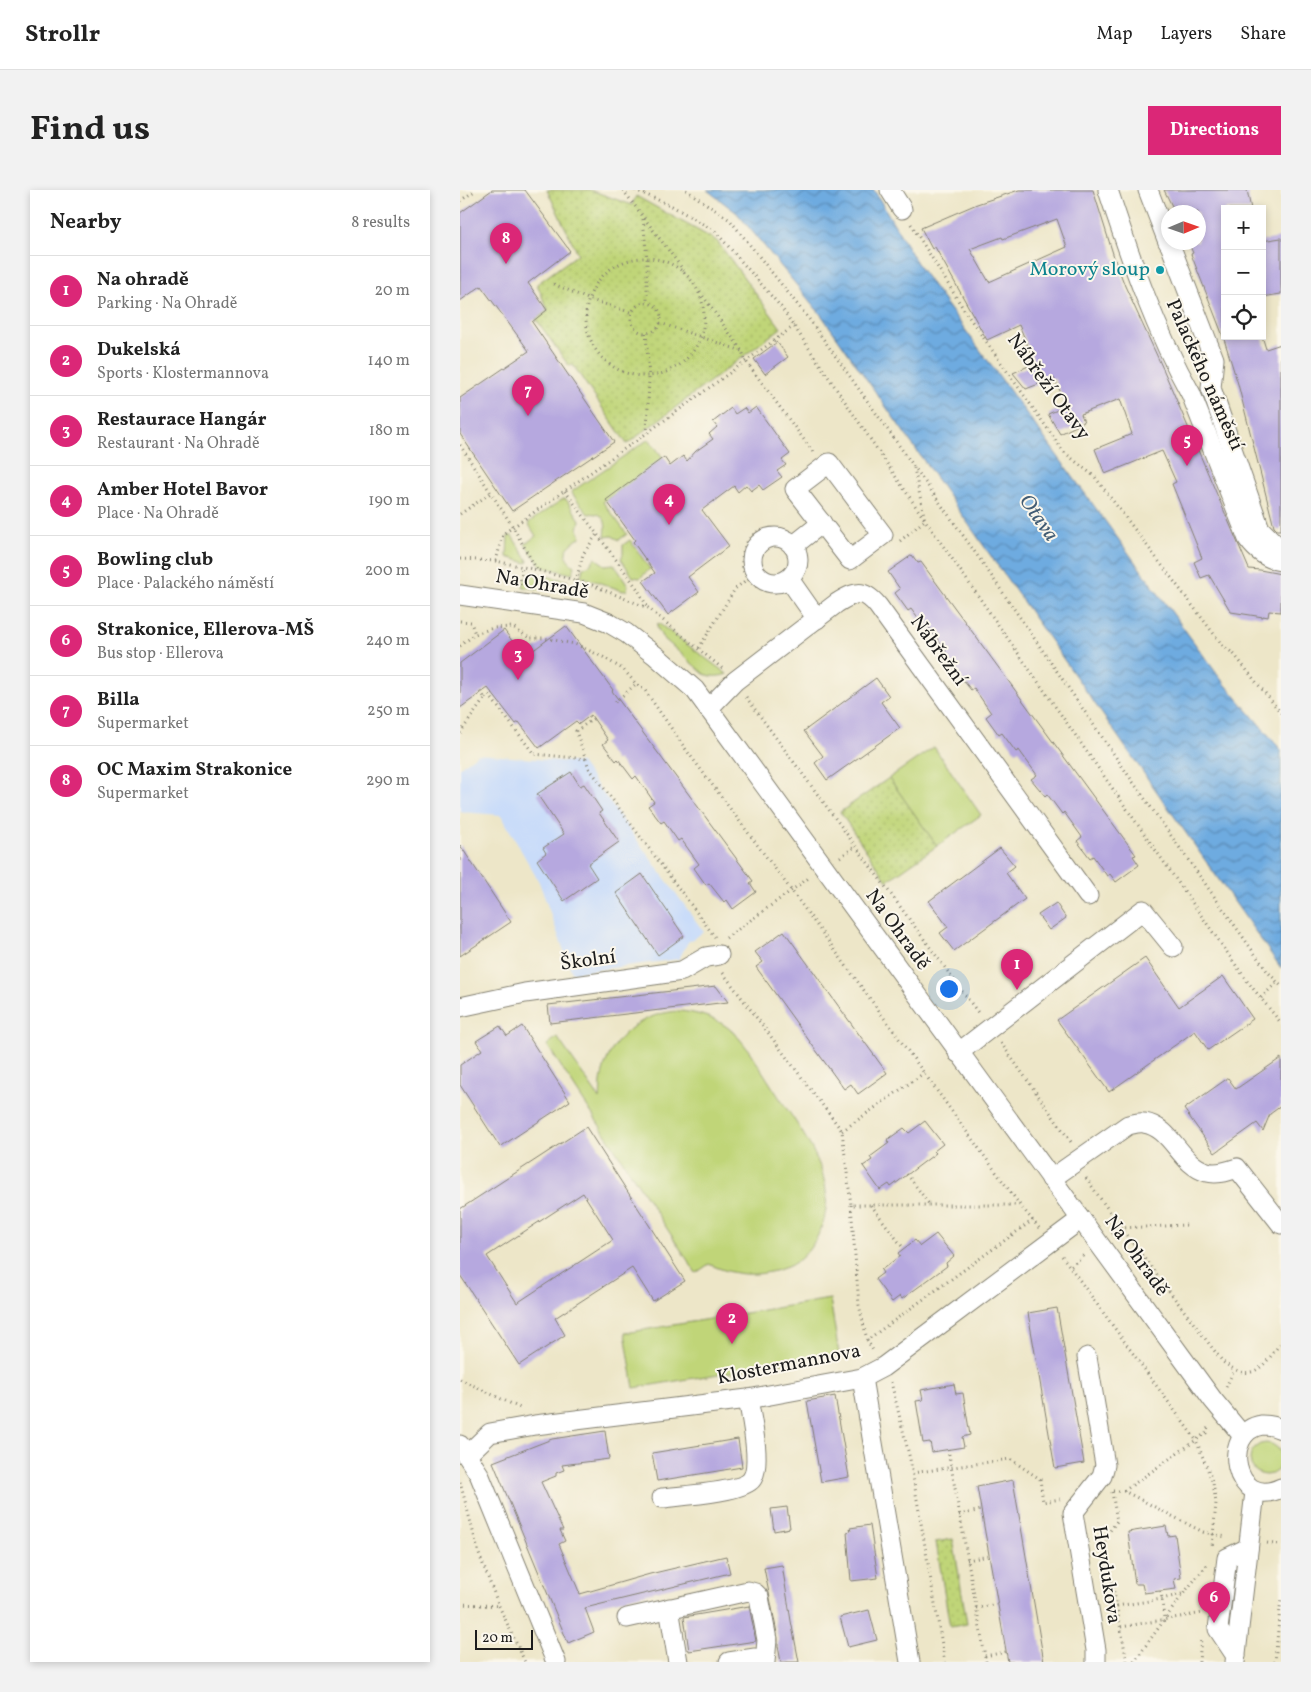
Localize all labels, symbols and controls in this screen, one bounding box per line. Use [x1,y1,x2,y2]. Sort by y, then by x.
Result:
text: Strollr [25,18,100,52]
text: Map [1096,22,1132,47]
text: Layers [1160,22,1212,47]
text: Share [1240,22,1286,47]
text: Find us [30,106,150,154]
button: Directions [1148,106,1281,155]
north arrow [1161,205,1206,250]
map controls [1221,205,1266,340]
button: + [1221,205,1266,250]
text: Nearby [50,208,121,237]
text: 8 results [351,212,410,234]
pin: 8 [490,223,522,264]
button: − [1221,250,1266,295]
place label: Morový sloup [1030,256,1150,284]
marker: Morový sloup [1154,264,1166,276]
text: Na ohradě [97,267,189,293]
text: 1 [63,280,69,302]
text: 20 m [375,280,410,302]
text: Parking · Na Ohradě [97,293,237,315]
street label: Palackého náměstí [1158,295,1250,455]
button: locate [1221,295,1266,340]
street label: Nábřeží Otavy [1000,328,1096,446]
text: Dukelská [97,337,181,363]
text: 2 [62,350,70,372]
text: 140 m [368,350,410,372]
text: Sports · Klostermannova [97,363,269,385]
pin: 7 [512,375,544,416]
text: Restaurace Hangár [97,407,267,433]
text: 3 [62,420,70,442]
text: 180 m [369,420,410,442]
pin: 5 [1171,425,1203,466]
text: Restaurant · Na Ohradě [97,433,260,455]
text: Amber Hotel Bavor [97,477,268,503]
pin: 4 [653,484,685,525]
water label: Otava [1011,488,1065,548]
text: 4 [61,490,71,512]
text: 190 m [368,490,410,512]
text: Place · Na Ohradě [97,503,219,525]
text: Bowling club [97,547,213,573]
text: 5 [62,560,70,582]
text: 200 m [365,560,410,582]
street label: Na Ohradě [493,563,591,607]
text: Place · Palackého náměstí [97,573,274,595]
street label: Nábřežní [903,610,973,692]
text: Strakonice, Ellerova-MŠ [97,617,314,643]
text: 6 [62,630,70,652]
text: 240 m [366,630,410,652]
pin: 3 [502,639,534,680]
text: Bus stop · Ellerova [97,643,224,665]
text: Billa [97,687,140,713]
text: 7 [62,700,70,722]
text: 250 m [367,700,410,722]
text: Supermarket [97,713,189,735]
text: OC Maxim Strakonice [97,757,292,783]
text: 8 [62,770,70,792]
text: 290 m [366,770,410,792]
text: Supermarket [97,783,189,805]
street label: Na Ohradě [858,884,936,976]
street label: Školní [558,943,618,979]
pin: 1 [1001,949,1033,990]
your location [936,976,962,1002]
street label: Na Ohradě [1097,1210,1175,1302]
pin: 2 [716,1303,748,1344]
street label: Klostermannova [715,1337,863,1393]
street label: Heydukova [1084,1524,1128,1626]
pin: 6 [1198,1582,1230,1623]
scale bar [475,1627,532,1650]
text: 20 m [482,1629,513,1648]

